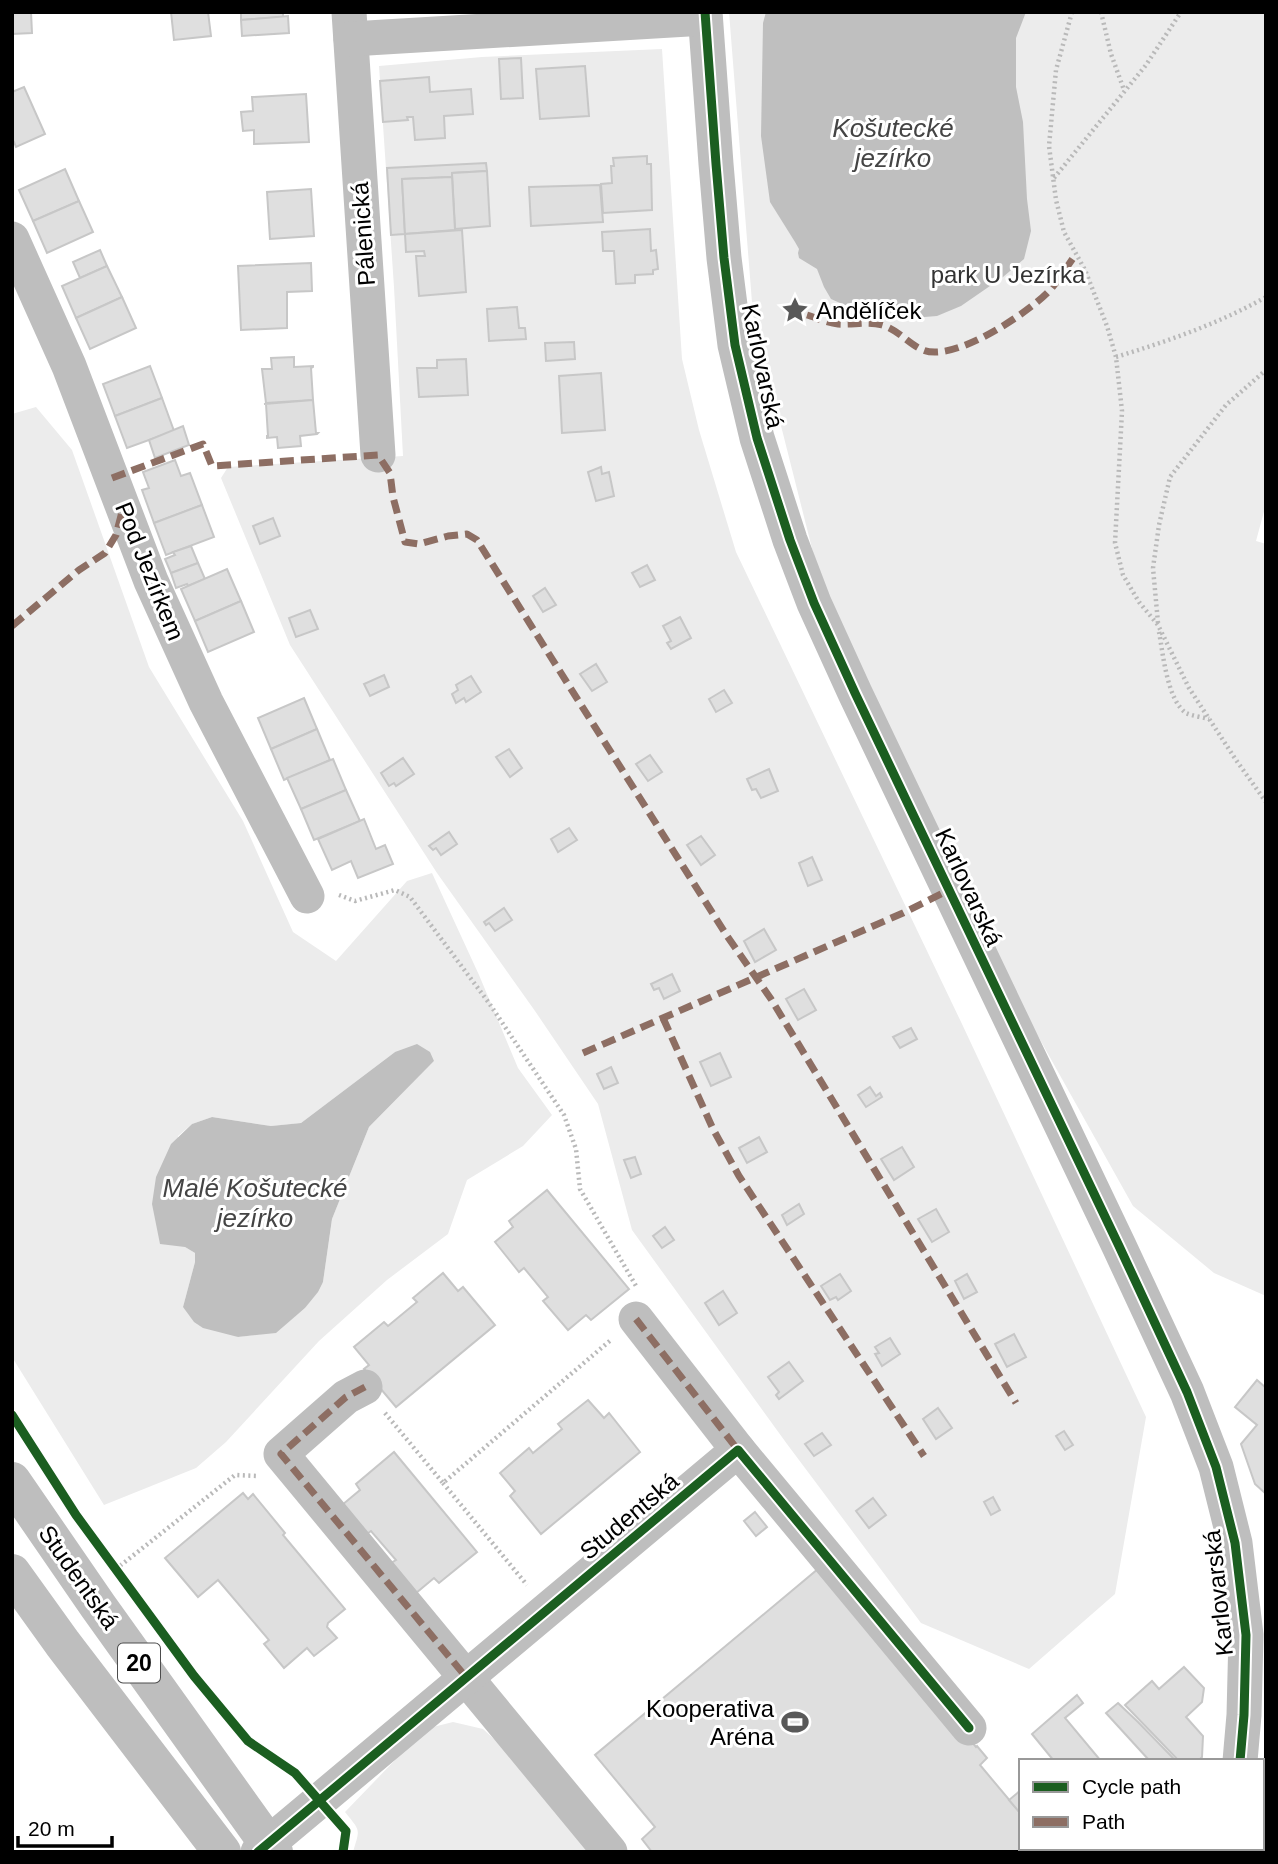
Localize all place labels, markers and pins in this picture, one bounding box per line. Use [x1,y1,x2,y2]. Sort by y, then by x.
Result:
place icon: Andělíček [780,295,810,325]
place label: Andělíček [816,297,922,324]
place label: Kooperativa Aréna [646,1695,775,1750]
sports icon: Kooperativa Aréna [780,1707,810,1737]

